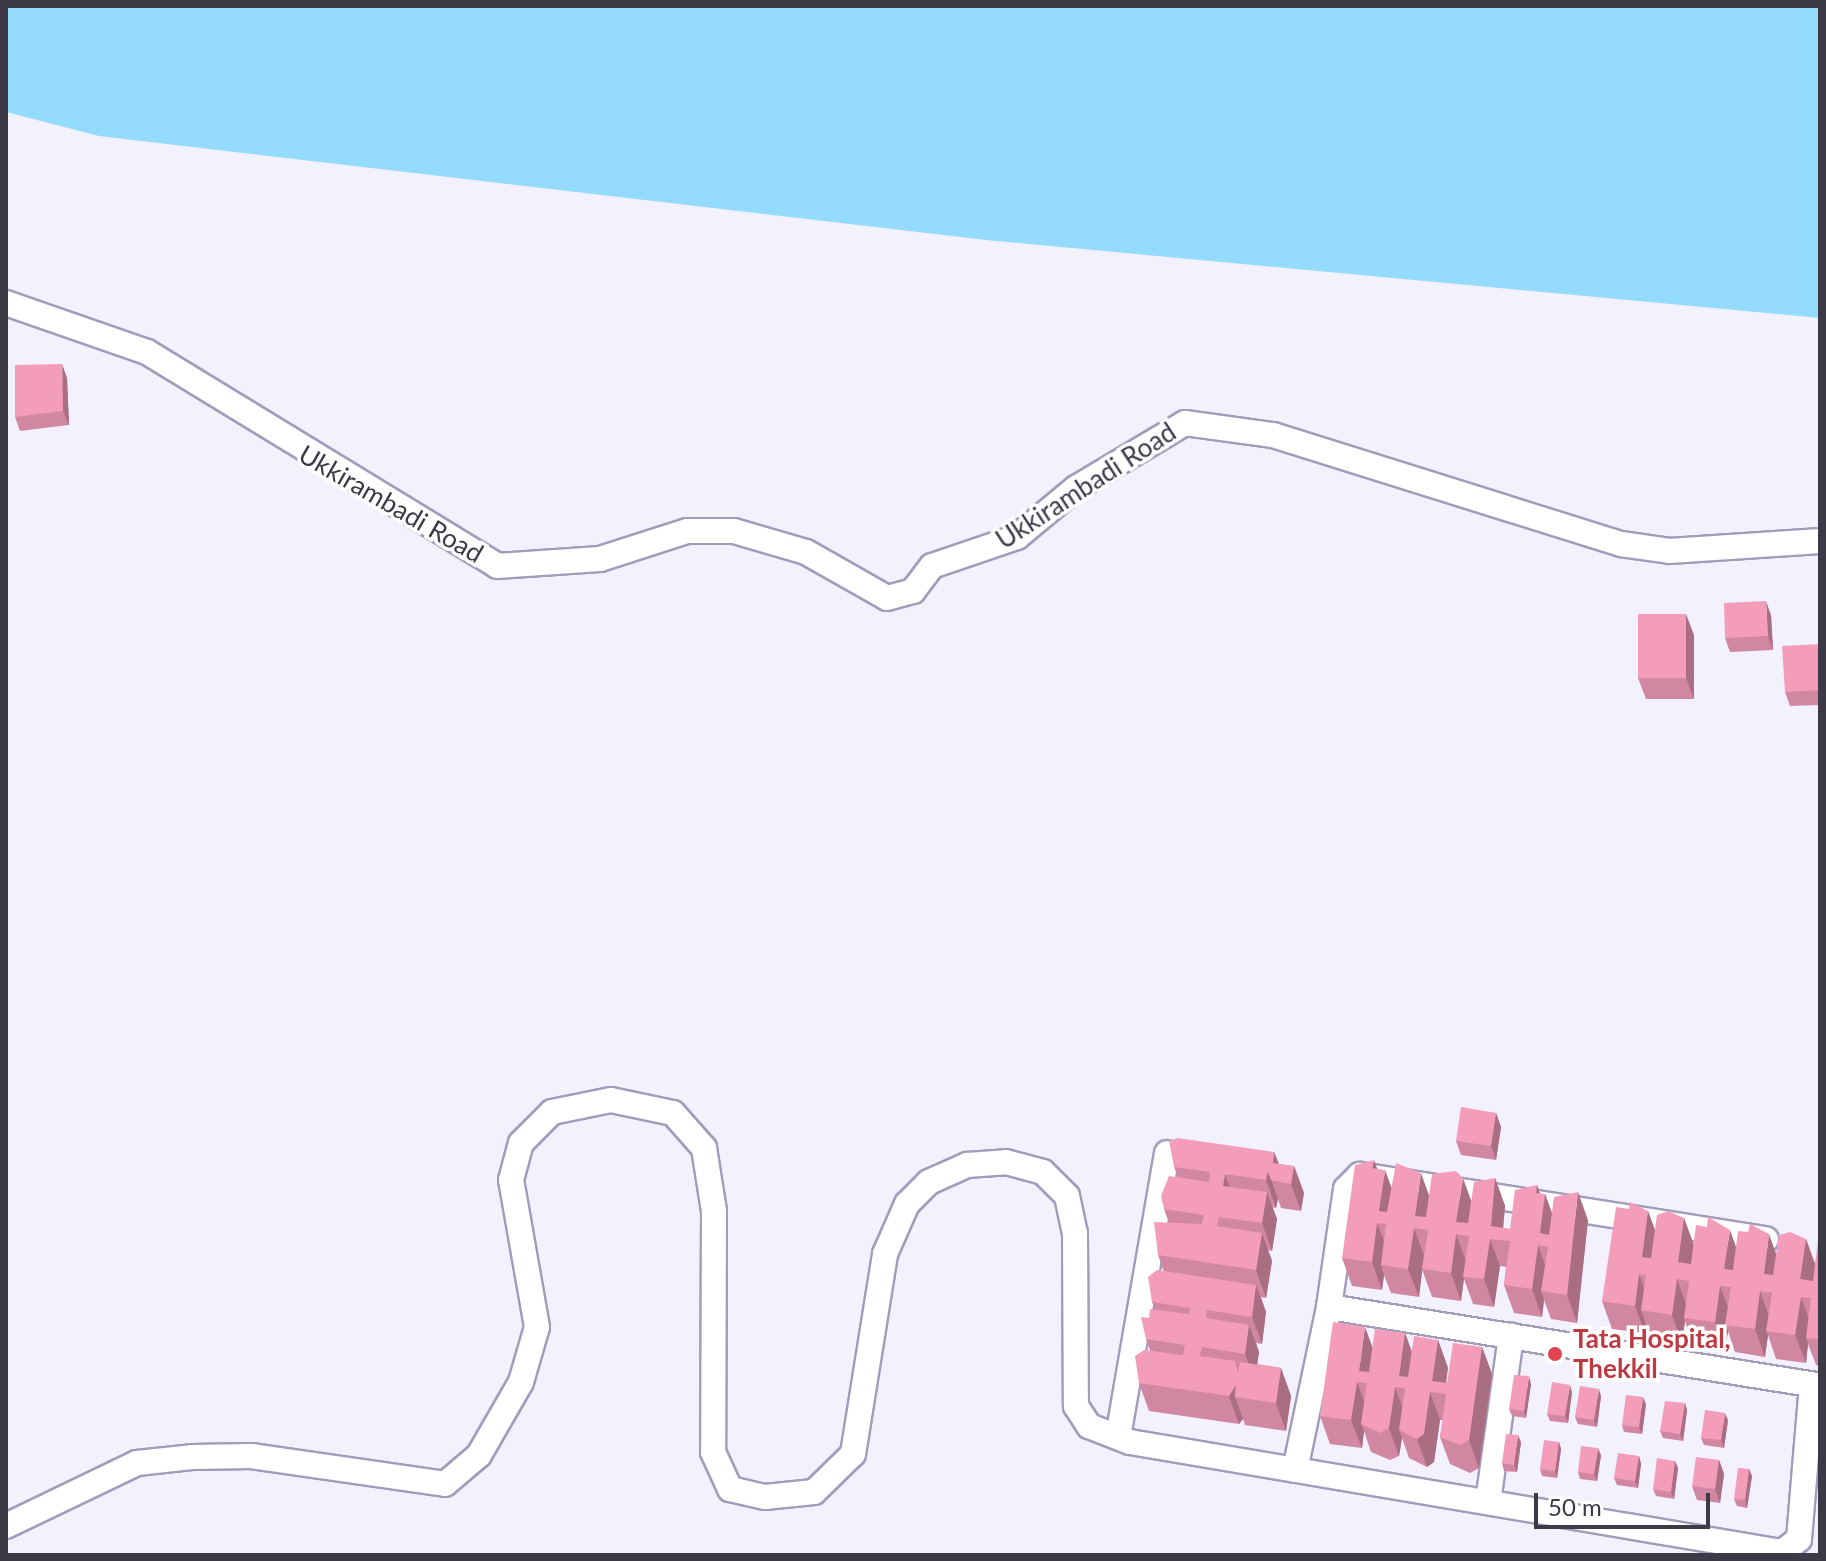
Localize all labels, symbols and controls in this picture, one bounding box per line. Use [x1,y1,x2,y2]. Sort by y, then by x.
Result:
street label: Ukkirambadi Road [990,416,1182,556]
street label: Ukkirambadi Road [293,439,489,569]
place label: Tata Hospital, Thekkil [1573,1323,1731,1384]
marker: Tata Hospital, Thekkil [1544,1343,1566,1365]
scale bar [1538,1477,1714,1527]
text: 50 m [1548,1492,1602,1521]

